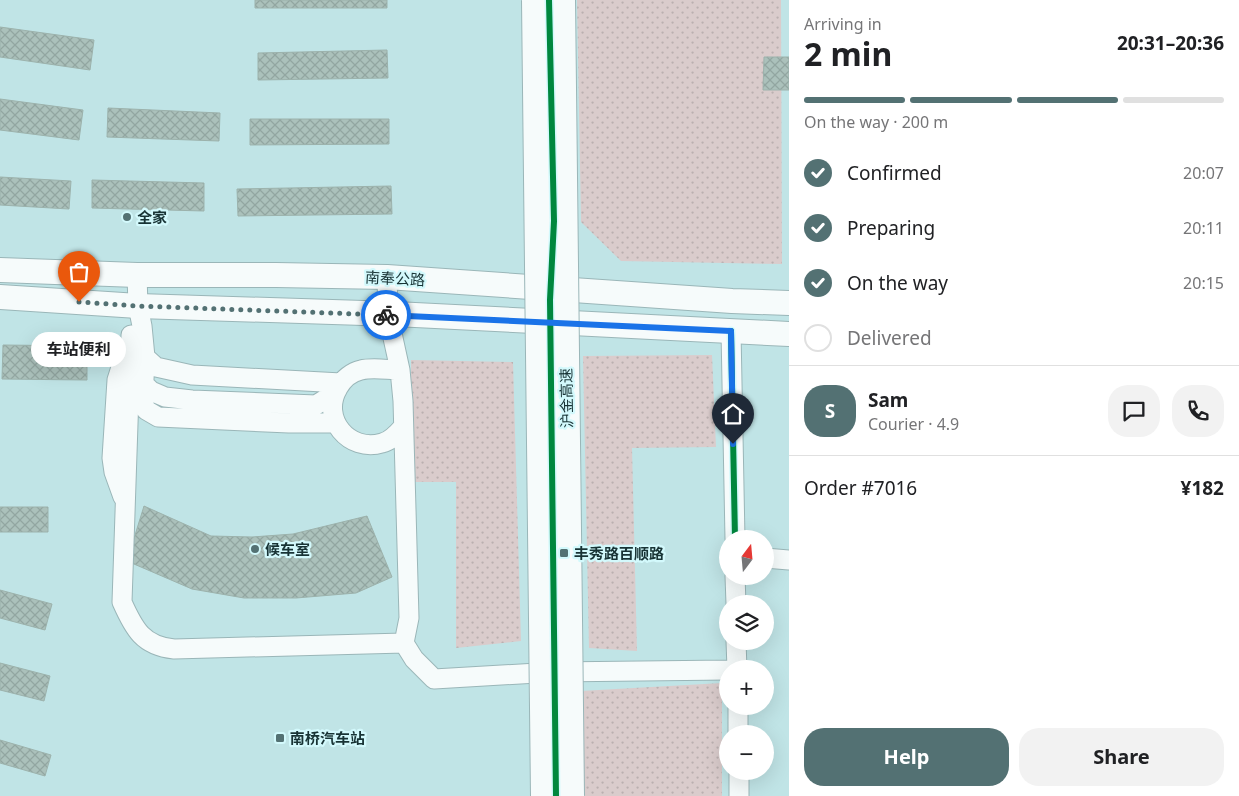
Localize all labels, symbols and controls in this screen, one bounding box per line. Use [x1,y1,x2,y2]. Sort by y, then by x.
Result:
text: Arriving in [804,13,882,35]
text: 20:31–20:36 [1117,30,1224,56]
text: 2 min [804,32,892,75]
text: On the way · 200 m [804,111,948,133]
icon: check [804,159,832,187]
text: Confirmed [847,160,942,186]
text: 20:07 [1183,162,1224,184]
place label: 全家 [137,207,167,227]
marker: 全家 [121,211,133,223]
icon: check [804,214,832,242]
text: Preparing [847,215,935,241]
text: 20:11 [1183,217,1224,239]
pin [58,251,100,302]
icon: bag [65,258,93,286]
street label: 南奉公路 [365,266,425,290]
icon: check [804,269,832,297]
text: On the way [847,270,948,296]
text: 20:15 [1183,272,1224,294]
courier [361,290,411,340]
icon: bike [372,301,400,329]
text: Delivered [847,325,932,351]
callout: 车站便利 [32,332,126,367]
text: 车站便利 [46,338,111,360]
street label: 沪金高速 [555,368,577,428]
button: chat [1108,385,1160,437]
button: phone [1172,385,1224,437]
text: Sam [868,387,908,413]
pin [712,393,754,444]
text: S [825,398,835,424]
icon: home [719,400,747,428]
text: Courier · 4.9 [868,413,959,435]
text: Order #7016 [804,475,917,501]
text: ¥182 [1181,475,1224,501]
north arrow [719,530,774,585]
map controls [719,530,774,780]
place label: 候车室 [265,539,310,559]
marker: 候车室 [249,543,261,555]
place label: 丰秀路百顺路 [574,543,664,563]
marker: 丰秀路百顺路 [558,547,570,559]
button: layers [719,595,774,650]
button: + [719,660,774,715]
button: − [719,725,774,780]
place label: 南桥汽车站 [290,728,365,748]
button: Help [804,728,1009,786]
button: Share [1019,728,1224,786]
marker: 南桥汽车站 [274,732,286,744]

